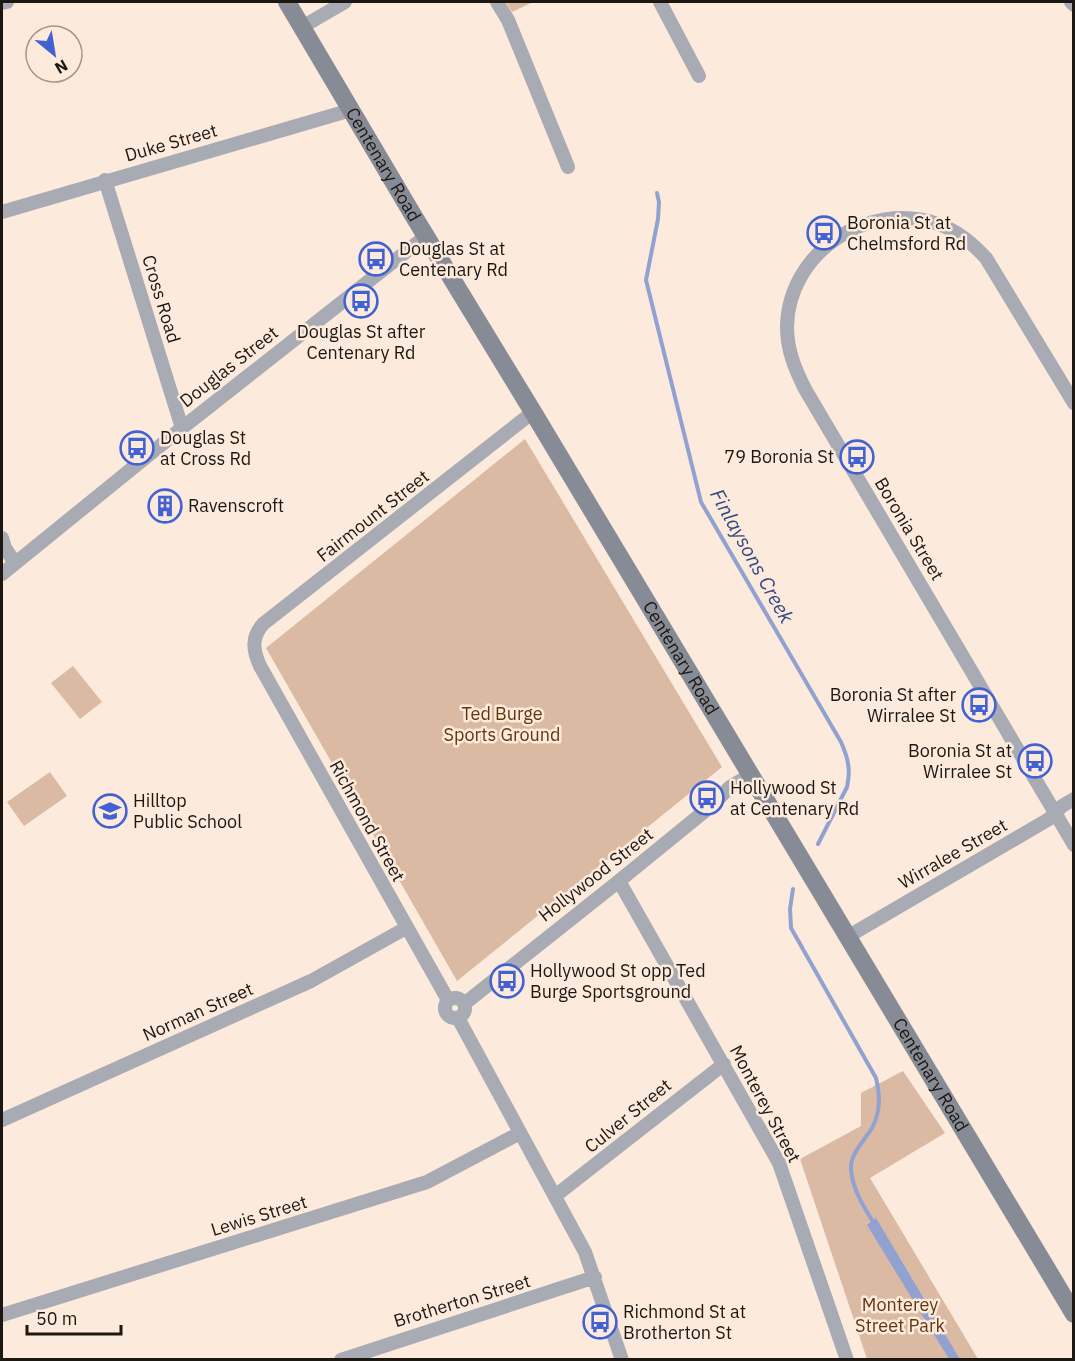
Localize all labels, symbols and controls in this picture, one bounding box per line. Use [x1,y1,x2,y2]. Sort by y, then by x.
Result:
north arrow [24,24,84,84]
text: N [51,55,72,79]
street label: Centenary Road [341,103,426,226]
street label: Duke Street [122,118,220,167]
place label: Boronia St at Chelmsford Rd [847,211,966,255]
bus stop icon: Boronia St at Chelmsford Rd [806,215,842,251]
place label: Douglas St at Centenary Rd [399,237,508,281]
bus stop icon: Douglas St at Centenary Rd [358,241,394,277]
street label: Cross Road [137,252,186,346]
bus stop icon: Douglas St after Centenary Rd [343,283,379,319]
place label: Douglas St after Centenary Rd [297,320,426,364]
street label: Douglas Street [175,321,283,412]
place label: Douglas St at Cross Rd [160,426,251,470]
bus stop icon: Douglas St at Cross Rd [119,430,155,466]
bus stop icon: 79 Boronia St [839,439,875,475]
place label: 79 Boronia St [724,445,834,468]
street label: Fairmount Street [312,465,433,567]
street label: Boronia Street [870,473,949,585]
water label: Finlaysons Creek [704,484,801,628]
building icon: Ravenscroft [147,488,183,524]
place label: Ravenscroft [188,494,284,517]
street label: Centenary Road [638,597,724,719]
place label: Boronia St after Wirralee St [830,683,956,727]
bus stop icon: Boronia St after Wirralee St [961,687,997,723]
park label: Ted Burge Sports Ground [444,702,560,746]
place label: Boronia St at Wirralee St [908,739,1012,783]
bus stop icon: Boronia St at Wirralee St [1017,743,1053,779]
street label: Richmond Street [325,756,410,886]
place label: Hollywood St at Centenary Rd [730,776,859,820]
bus stop icon: Hollywood St at Centenary Rd [689,780,725,816]
place label: Hilltop Public School [133,789,242,833]
school or university icon: Hilltop Public School [92,793,128,829]
street label: Wirralee Street [894,813,1011,894]
street label: Hollywood Street [534,823,658,927]
place label: Hollywood St opp Ted Burge Sportsground [530,959,706,1003]
bus stop icon: Hollywood St opp Ted Burge Sportsground [489,963,525,999]
street label: Norman Street [139,977,257,1046]
street label: Centenary Road [888,1013,974,1136]
street label: Monterey Street [725,1041,806,1167]
street label: Culver Street [580,1074,676,1158]
street label: Lewis Street [208,1190,310,1241]
street label: Brotherton Street [391,1269,533,1332]
park label: Monterey Street Park [855,1293,946,1337]
scale bar [27,1298,122,1336]
place label: Richmond St at Brotherton St [623,1300,746,1344]
bus stop icon: Richmond St at Brotherton St [582,1304,618,1340]
text: 50 m [36,1307,78,1330]

